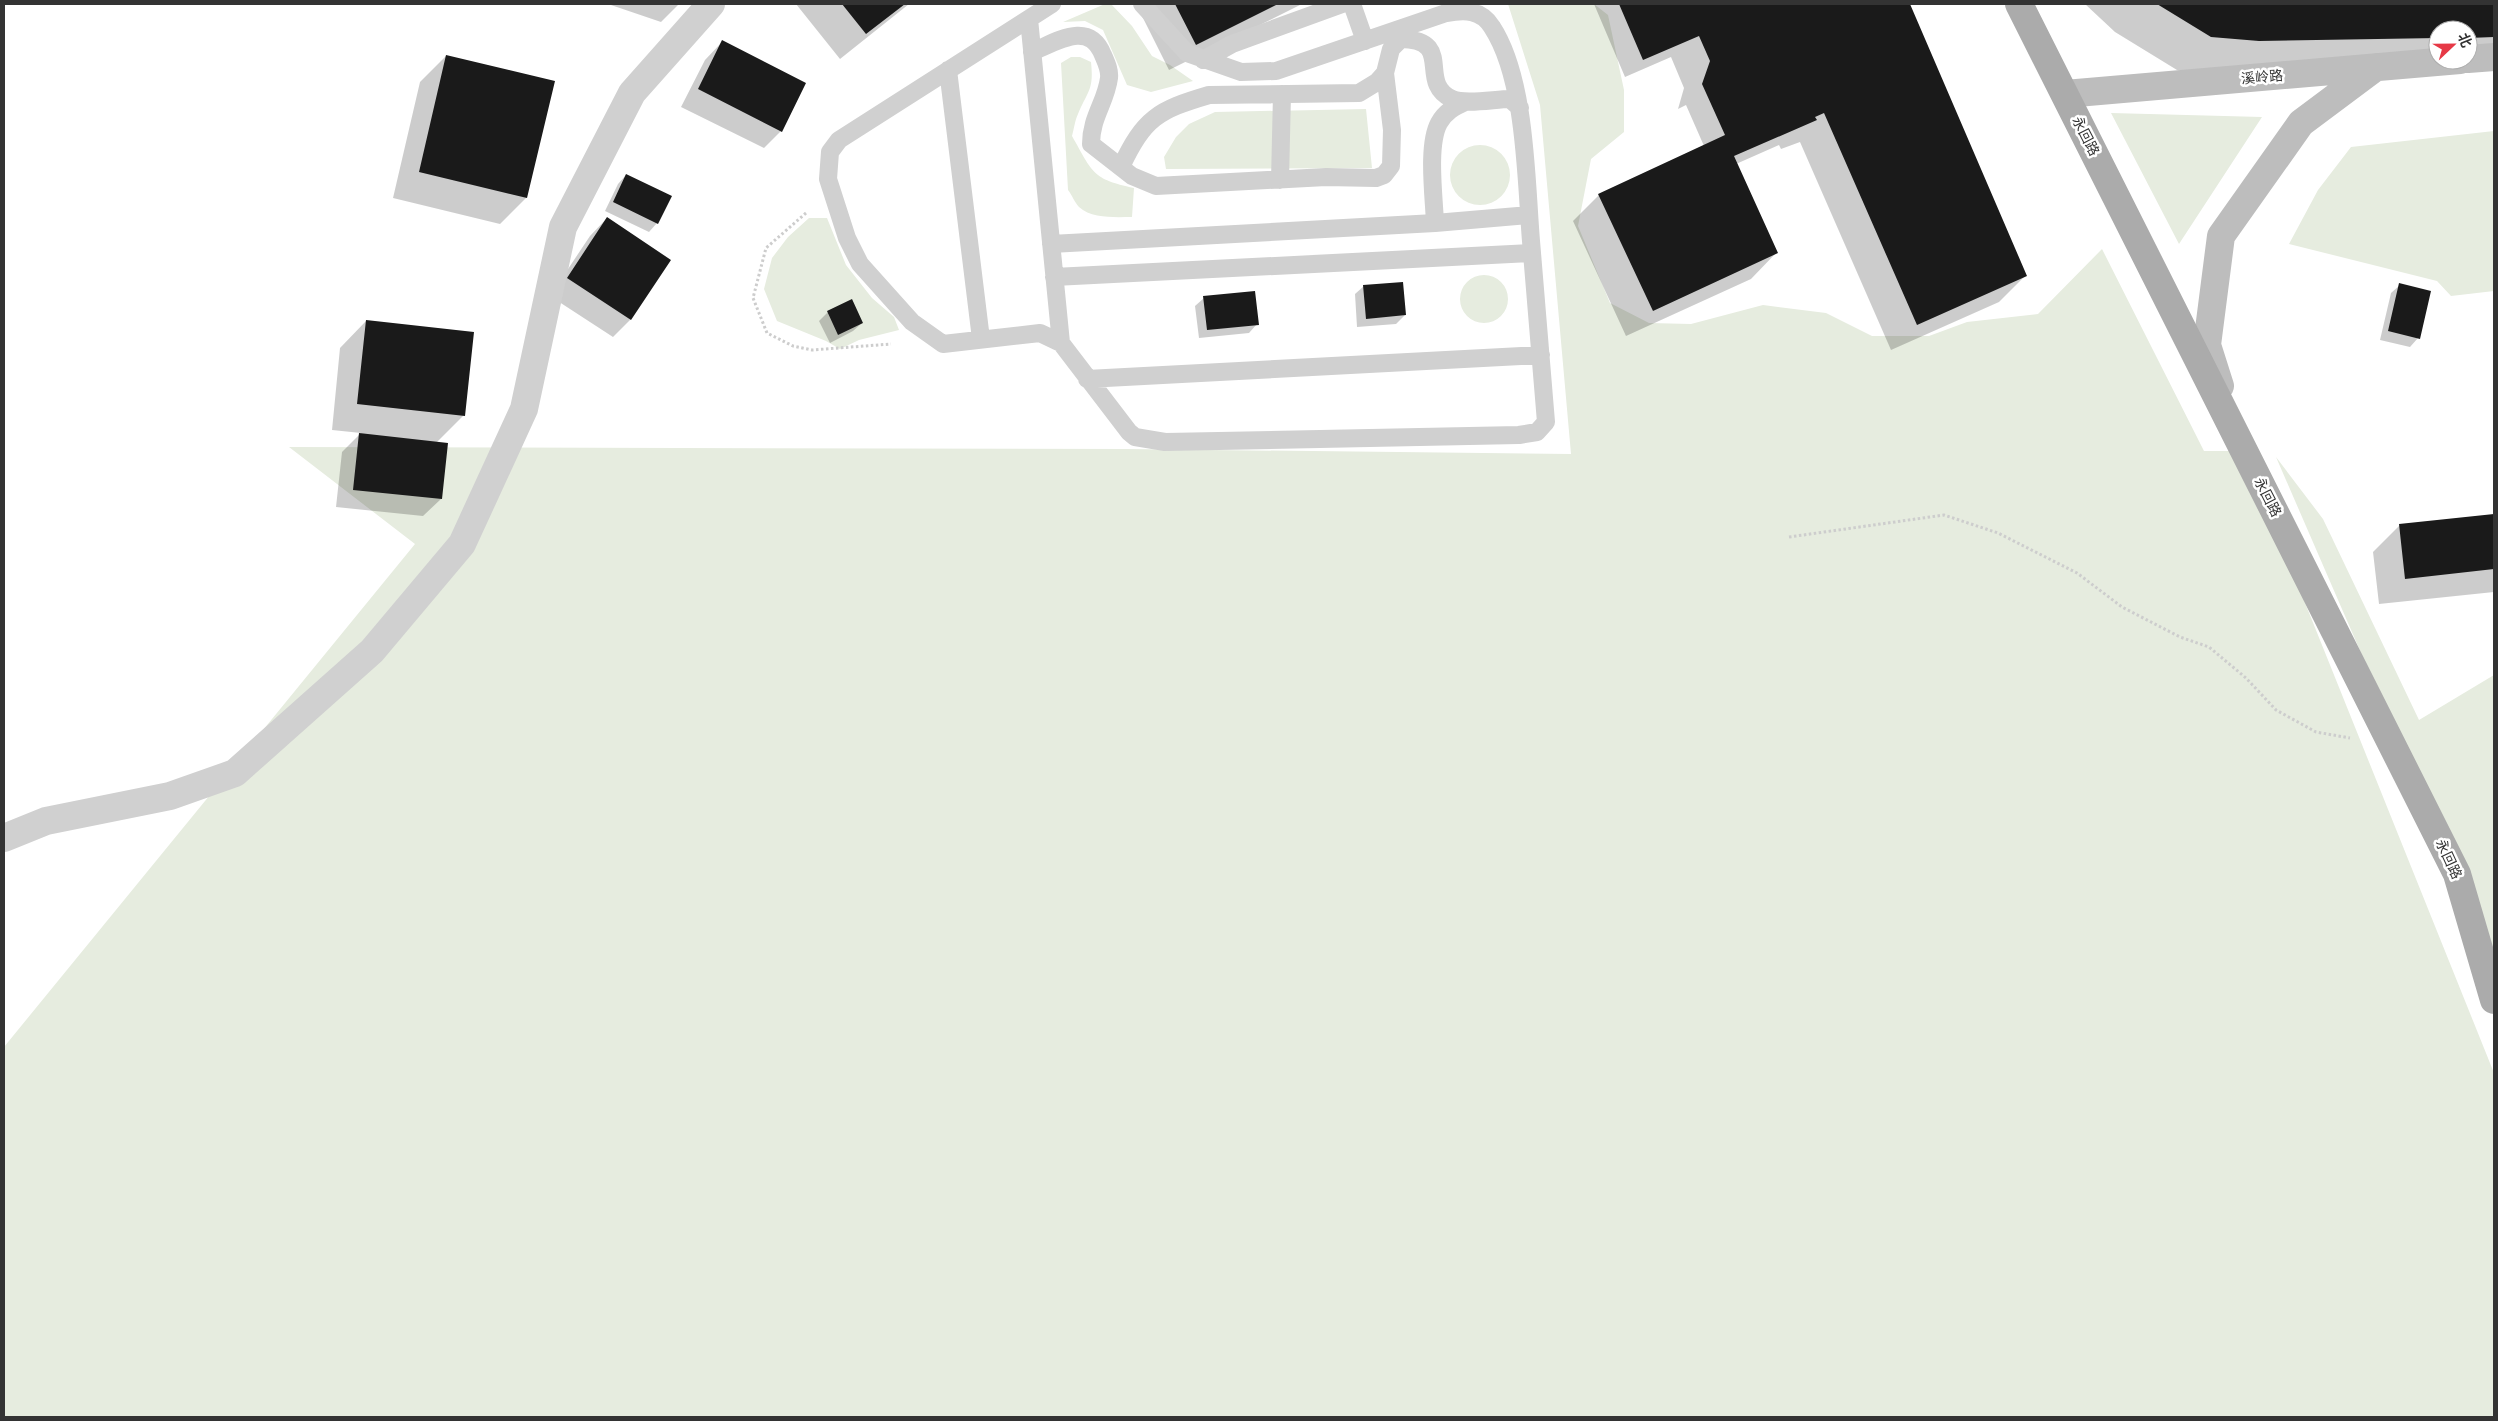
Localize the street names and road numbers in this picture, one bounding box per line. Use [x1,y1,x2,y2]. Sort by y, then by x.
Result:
street label: 溪岭路 [2240,67,2284,87]
street label: 永回路 [2069,114,2103,158]
street label: 永回路 [2251,475,2285,519]
street label: 永回路 [2433,837,2465,881]

